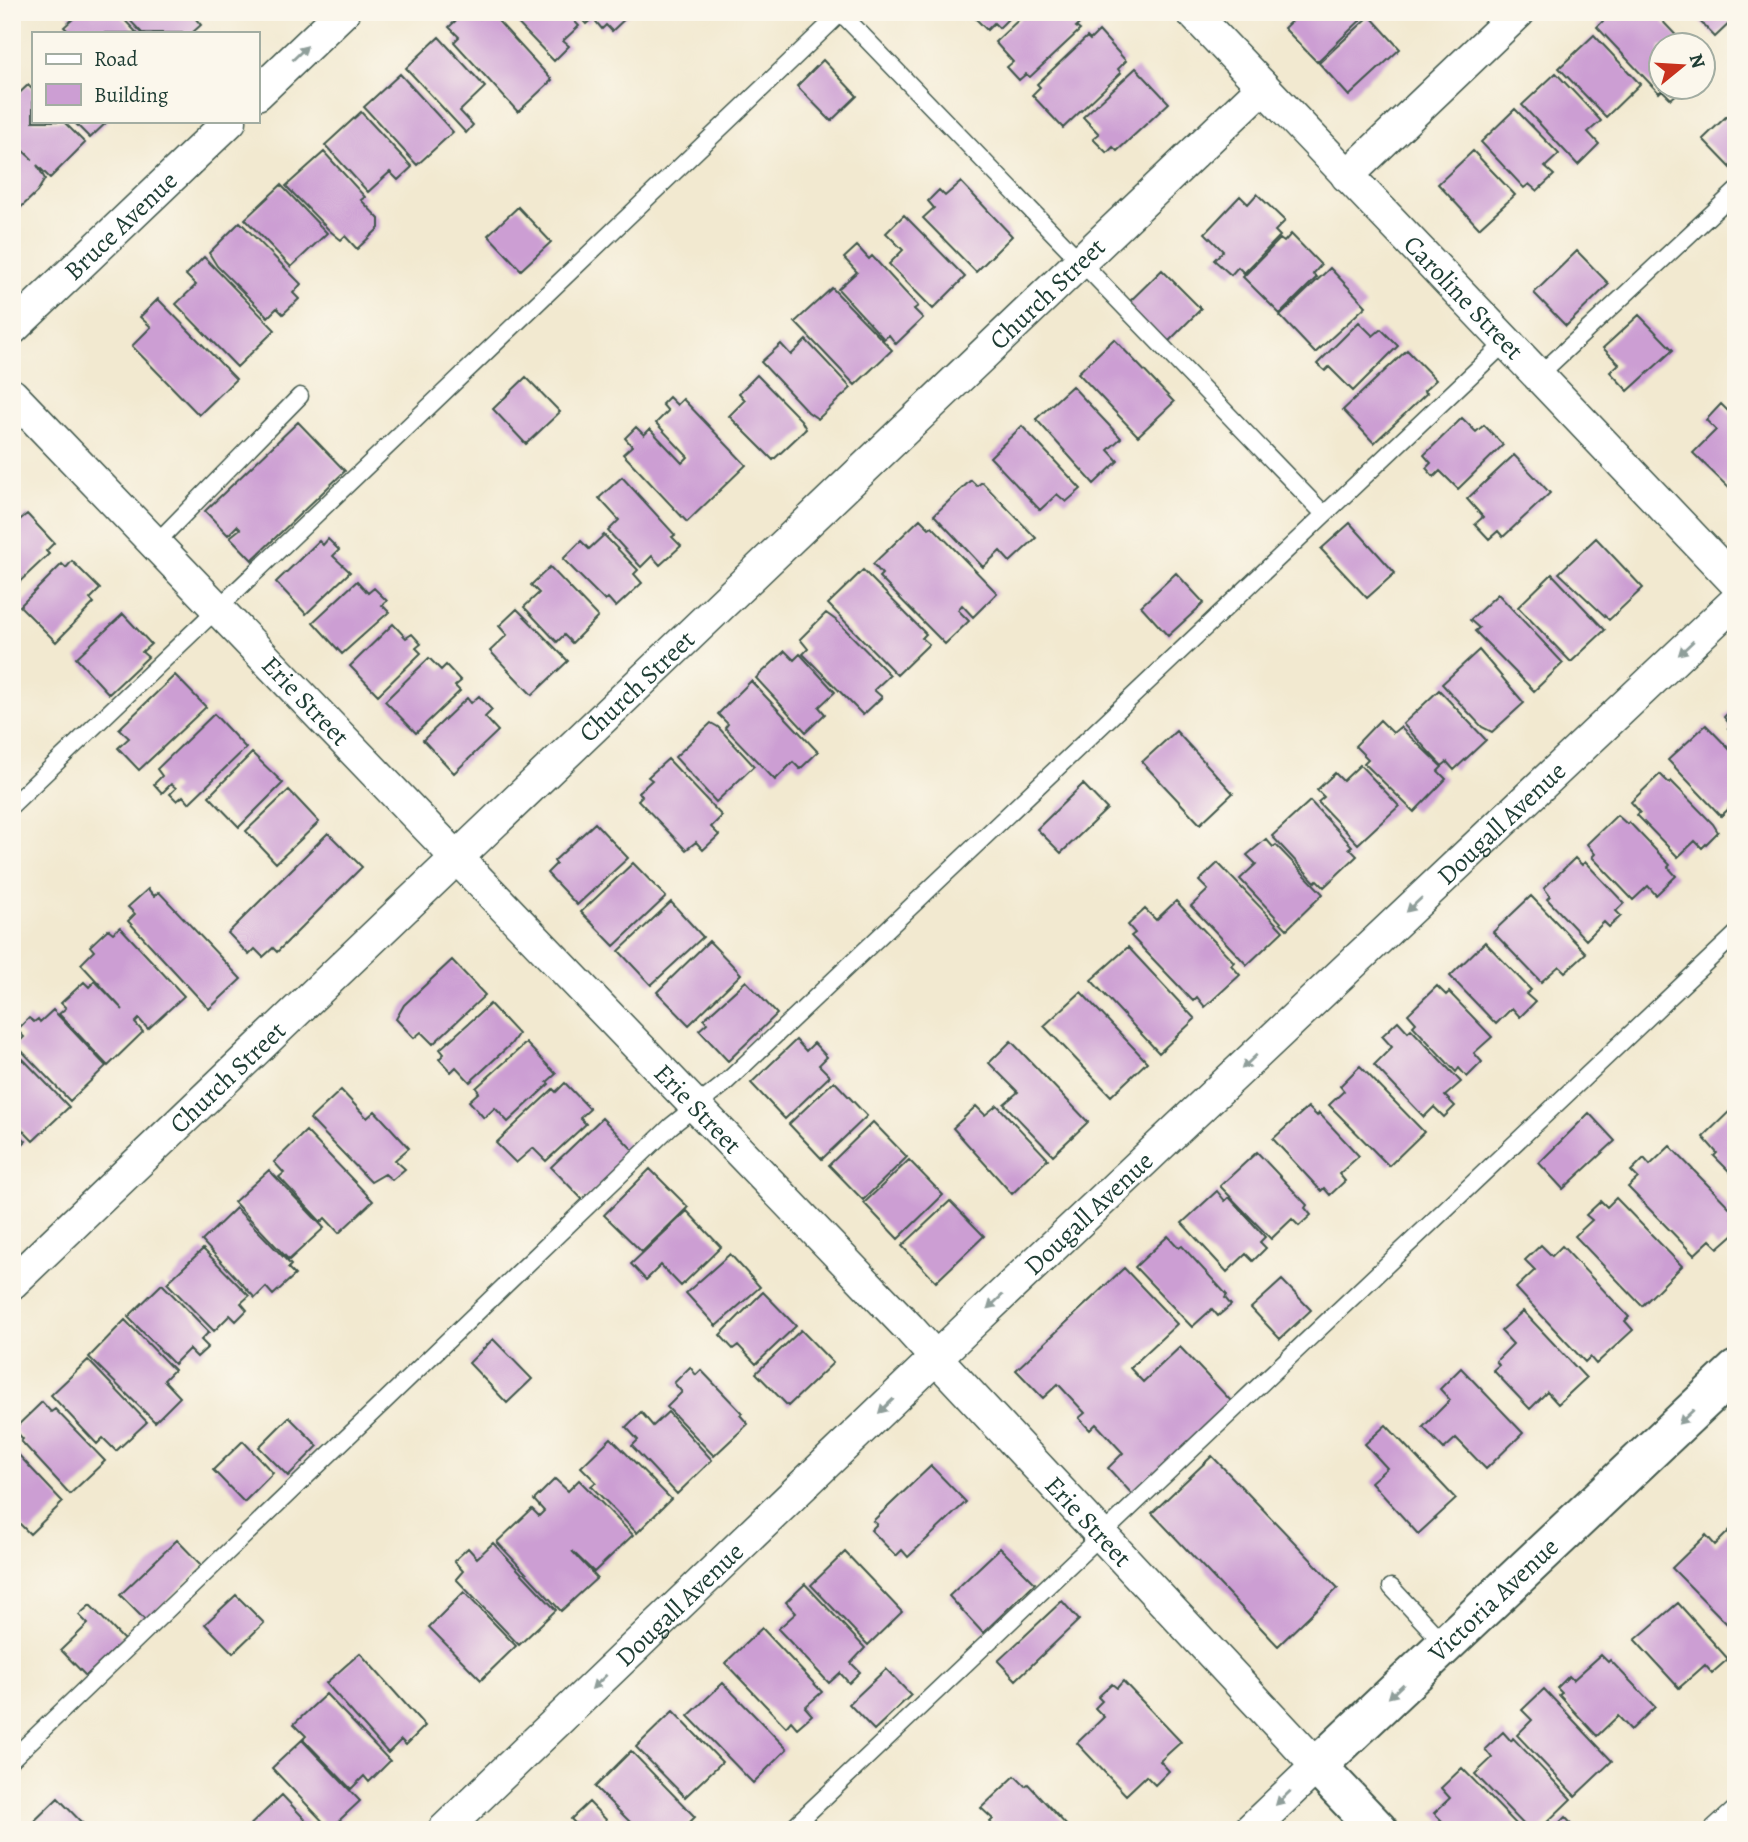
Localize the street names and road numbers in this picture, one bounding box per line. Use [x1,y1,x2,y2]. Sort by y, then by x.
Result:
street label: Bruce Avenue [56,163,185,288]
street label: Caroline Street [1396,227,1532,367]
street label: Church Street [981,229,1113,357]
street label: Church Street [571,622,702,750]
street label: Erie Street [254,648,358,754]
street label: Dougall Avenue [1429,753,1573,893]
street label: Church Street [162,1013,293,1141]
street label: Erie Street [646,1056,750,1162]
street label: Dougall Avenue [1016,1144,1160,1283]
street label: Erie Street [1037,1468,1140,1575]
street label: Victoria Avenue [1420,1529,1566,1670]
street label: Dougall Avenue [607,1534,751,1674]

